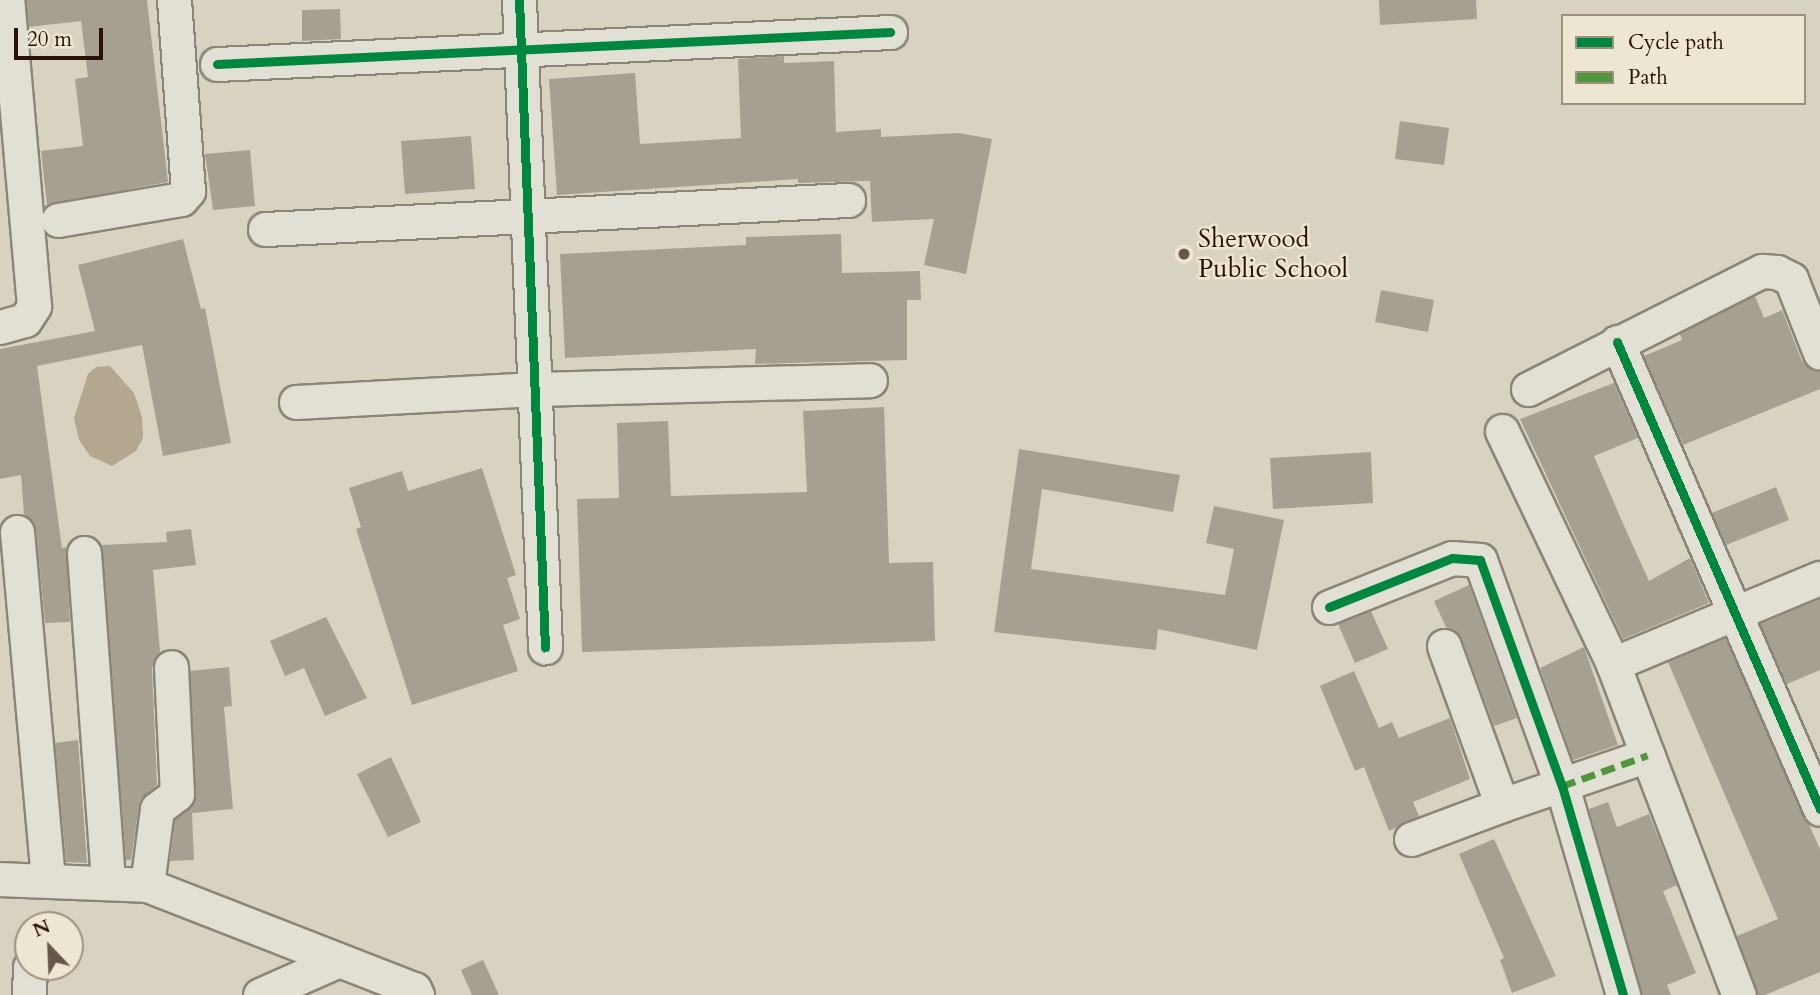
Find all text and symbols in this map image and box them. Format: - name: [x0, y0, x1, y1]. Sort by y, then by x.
- scale bar: [18, 14, 107, 58]
- legend: [1561, 14, 1806, 105]
- text: 20 m: [27, 25, 72, 54]
- text: Cycle path: [1628, 28, 1724, 57]
- text: Path: [1628, 63, 1668, 92]
- place label: Sherwood Public School: [1198, 223, 1348, 284]
- marker: Sherwood Public School: [1176, 246, 1192, 262]
- north arrow: [14, 911, 84, 981]
- text: N: [29, 913, 54, 944]

